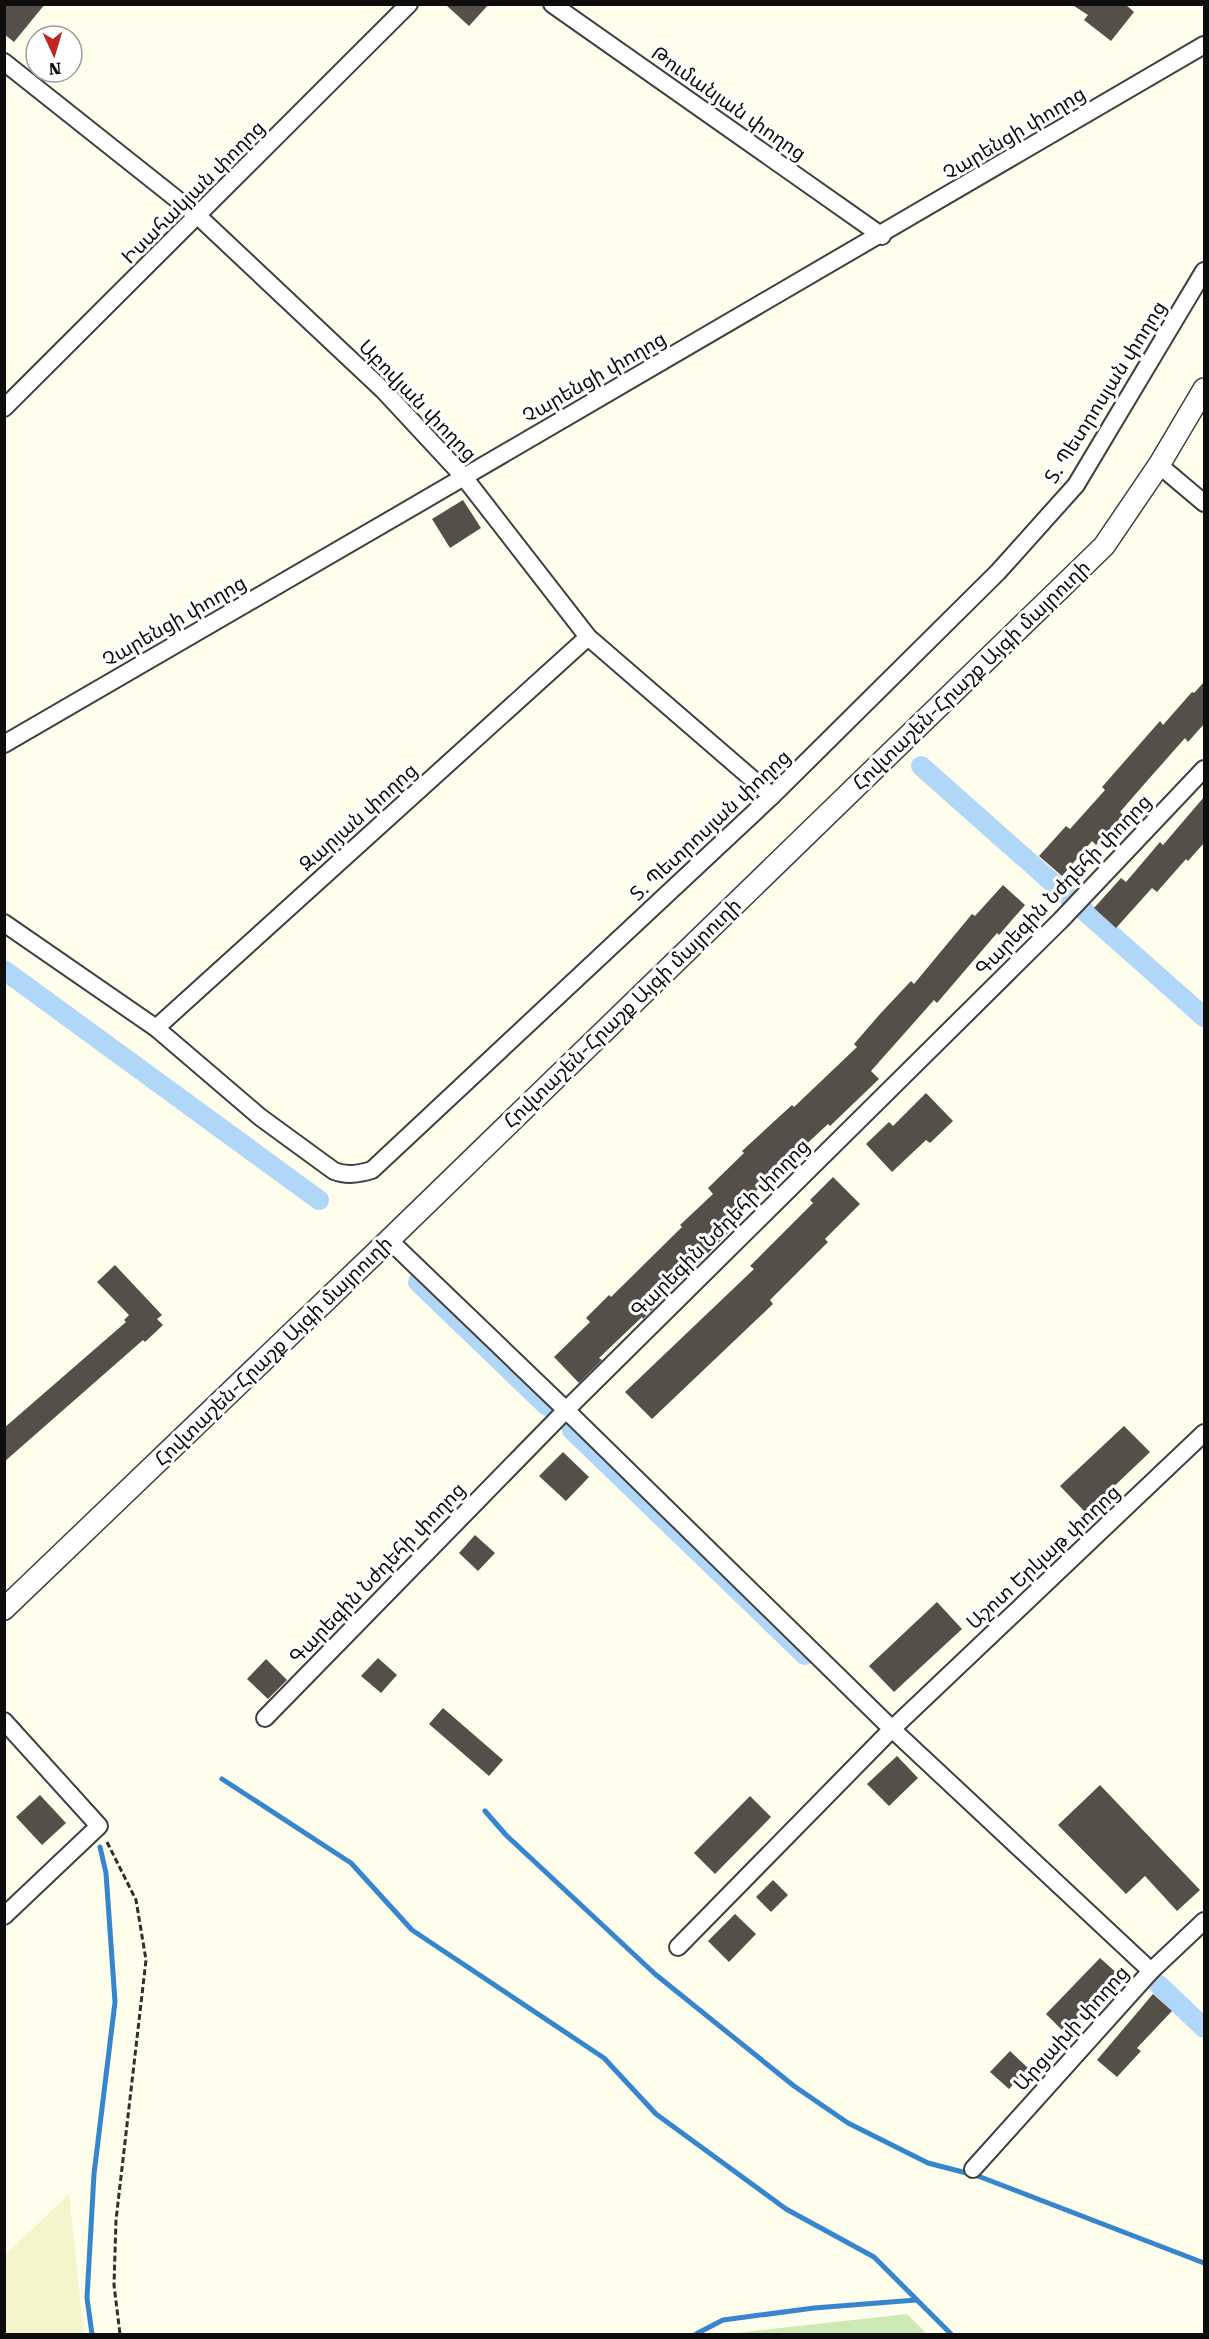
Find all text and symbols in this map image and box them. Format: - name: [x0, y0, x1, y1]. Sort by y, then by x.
- north arrow: [24, 24, 84, 84]
- street label: Թումանյան փողոց: [647, 41, 811, 165]
- text: N: [48, 59, 62, 78]
- street label: Չարենցի փողոց: [938, 81, 1090, 185]
- street label: Իսահակյան փողոց: [116, 115, 270, 269]
- street label: Տ. Պետրոսյան փողոց: [1039, 296, 1171, 488]
- street label: Չարենցի փողոց: [518, 326, 670, 428]
- street label: Աբովյան փողոց: [354, 334, 482, 466]
- street label: Հովտաշեն-Հրաշք Այգի մայրուղի: [847, 555, 1095, 795]
- street label: Չարենցի փողոց: [98, 570, 250, 672]
- street label: Տ. Պետրոսյան փողոց: [625, 744, 795, 906]
- street label: Զարյան փողոց: [294, 758, 422, 876]
- street label: Գարեգին Նժդեհի փողոց: [970, 789, 1156, 981]
- street label: Հովտաշեն-Հրաշք Այգի մայրուղի: [498, 893, 746, 1133]
- street label: Գարեգին Նժդեհի փողոց: [626, 1134, 814, 1322]
- street label: Հովտաշեն-Հրաշք Այգի մայրուղի: [149, 1231, 397, 1471]
- street label: Գարեգին Նժդեհի փողոց: [284, 1477, 470, 1669]
- street label: Աշոտ Երկաթ փողոց: [961, 1480, 1125, 1634]
- street label: Արցախի փողոց: [1008, 1960, 1134, 2096]

